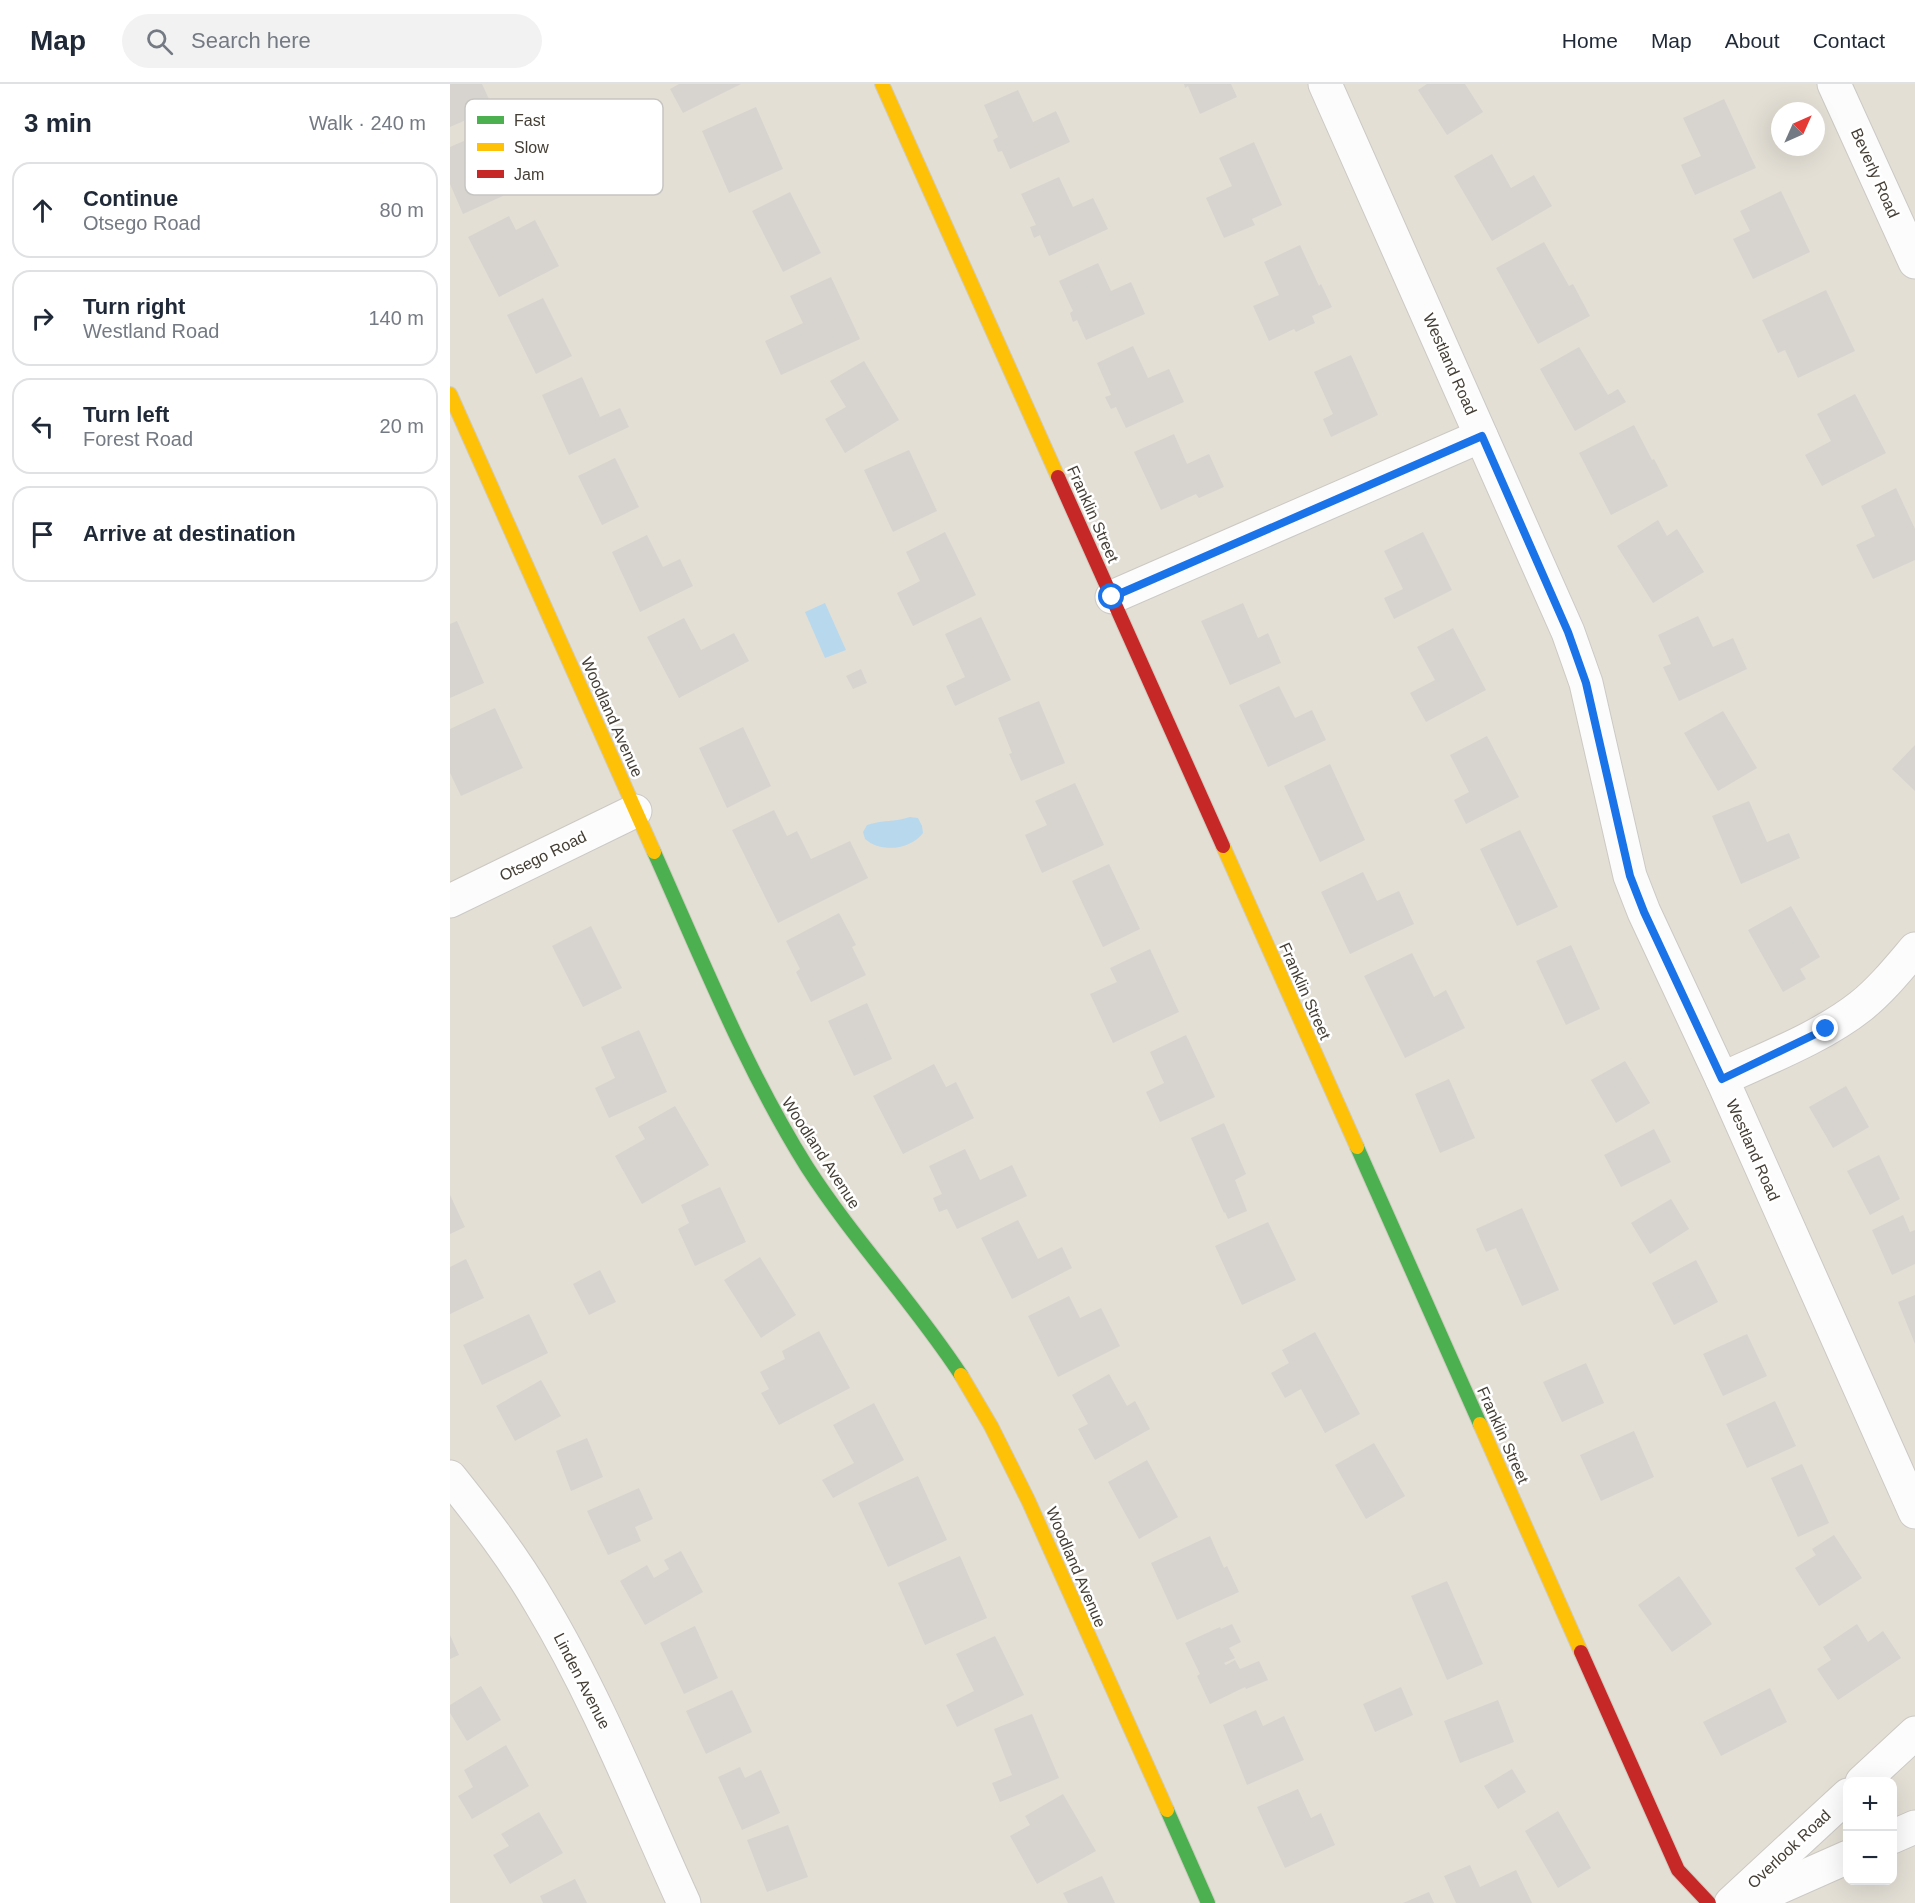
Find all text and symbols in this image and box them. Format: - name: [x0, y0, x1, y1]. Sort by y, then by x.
- search box: [122, 14, 542, 68]
- text: Map: [30, 25, 86, 56]
- icon: search: [143, 25, 176, 58]
- text: Search here: [191, 28, 311, 53]
- text: Home: [1562, 29, 1618, 52]
- text: Map: [1651, 29, 1692, 52]
- text: About: [1725, 29, 1780, 52]
- text: Contact: [1813, 29, 1885, 52]
- legend: [465, 99, 663, 195]
- north arrow: [1771, 102, 1825, 156]
- text: 3 min: [24, 108, 92, 138]
- text: Walk · 240 m: [309, 112, 426, 134]
- text: Fast: [514, 112, 546, 129]
- street label: Beverly Road: [1848, 126, 1902, 220]
- text: Slow: [514, 139, 549, 156]
- text: Jam: [514, 166, 544, 183]
- text: Continue: [83, 186, 178, 211]
- icon: ahead: [26, 194, 59, 227]
- text: 80 m: [380, 199, 424, 221]
- text: Otsego Road: [83, 212, 201, 234]
- text: Turn right: [83, 294, 185, 319]
- icon: right: [26, 302, 59, 335]
- text: 140 m: [368, 307, 424, 329]
- street label: Westland Road: [1420, 311, 1480, 417]
- text: Westland Road: [83, 320, 219, 342]
- text: Turn left: [83, 402, 169, 427]
- icon: left: [26, 410, 59, 443]
- text: 20 m: [380, 415, 424, 437]
- text: Forest Road: [83, 428, 193, 450]
- street label: Franklin Street: [1064, 463, 1122, 565]
- icon: arrive: [26, 518, 59, 551]
- text: Arrive at destination: [83, 521, 296, 546]
- route start: [1098, 583, 1124, 609]
- street label: Woodland Avenue: [578, 654, 646, 780]
- street label: Otsego Road: [497, 828, 589, 884]
- street label: Franklin Street: [1276, 940, 1334, 1042]
- route end: [1812, 1015, 1838, 1041]
- street label: Woodland Avenue: [779, 1094, 863, 1212]
- street label: Westland Road: [1723, 1097, 1783, 1203]
- street label: Franklin Street: [1474, 1384, 1532, 1486]
- street label: Woodland Avenue: [1043, 1504, 1109, 1630]
- street label: Linden Avenue: [550, 1630, 614, 1732]
- map controls: [1843, 1777, 1897, 1885]
- button: +: [1843, 1777, 1897, 1831]
- street label: Overlook Road: [1744, 1806, 1834, 1892]
- button: −: [1843, 1831, 1897, 1885]

